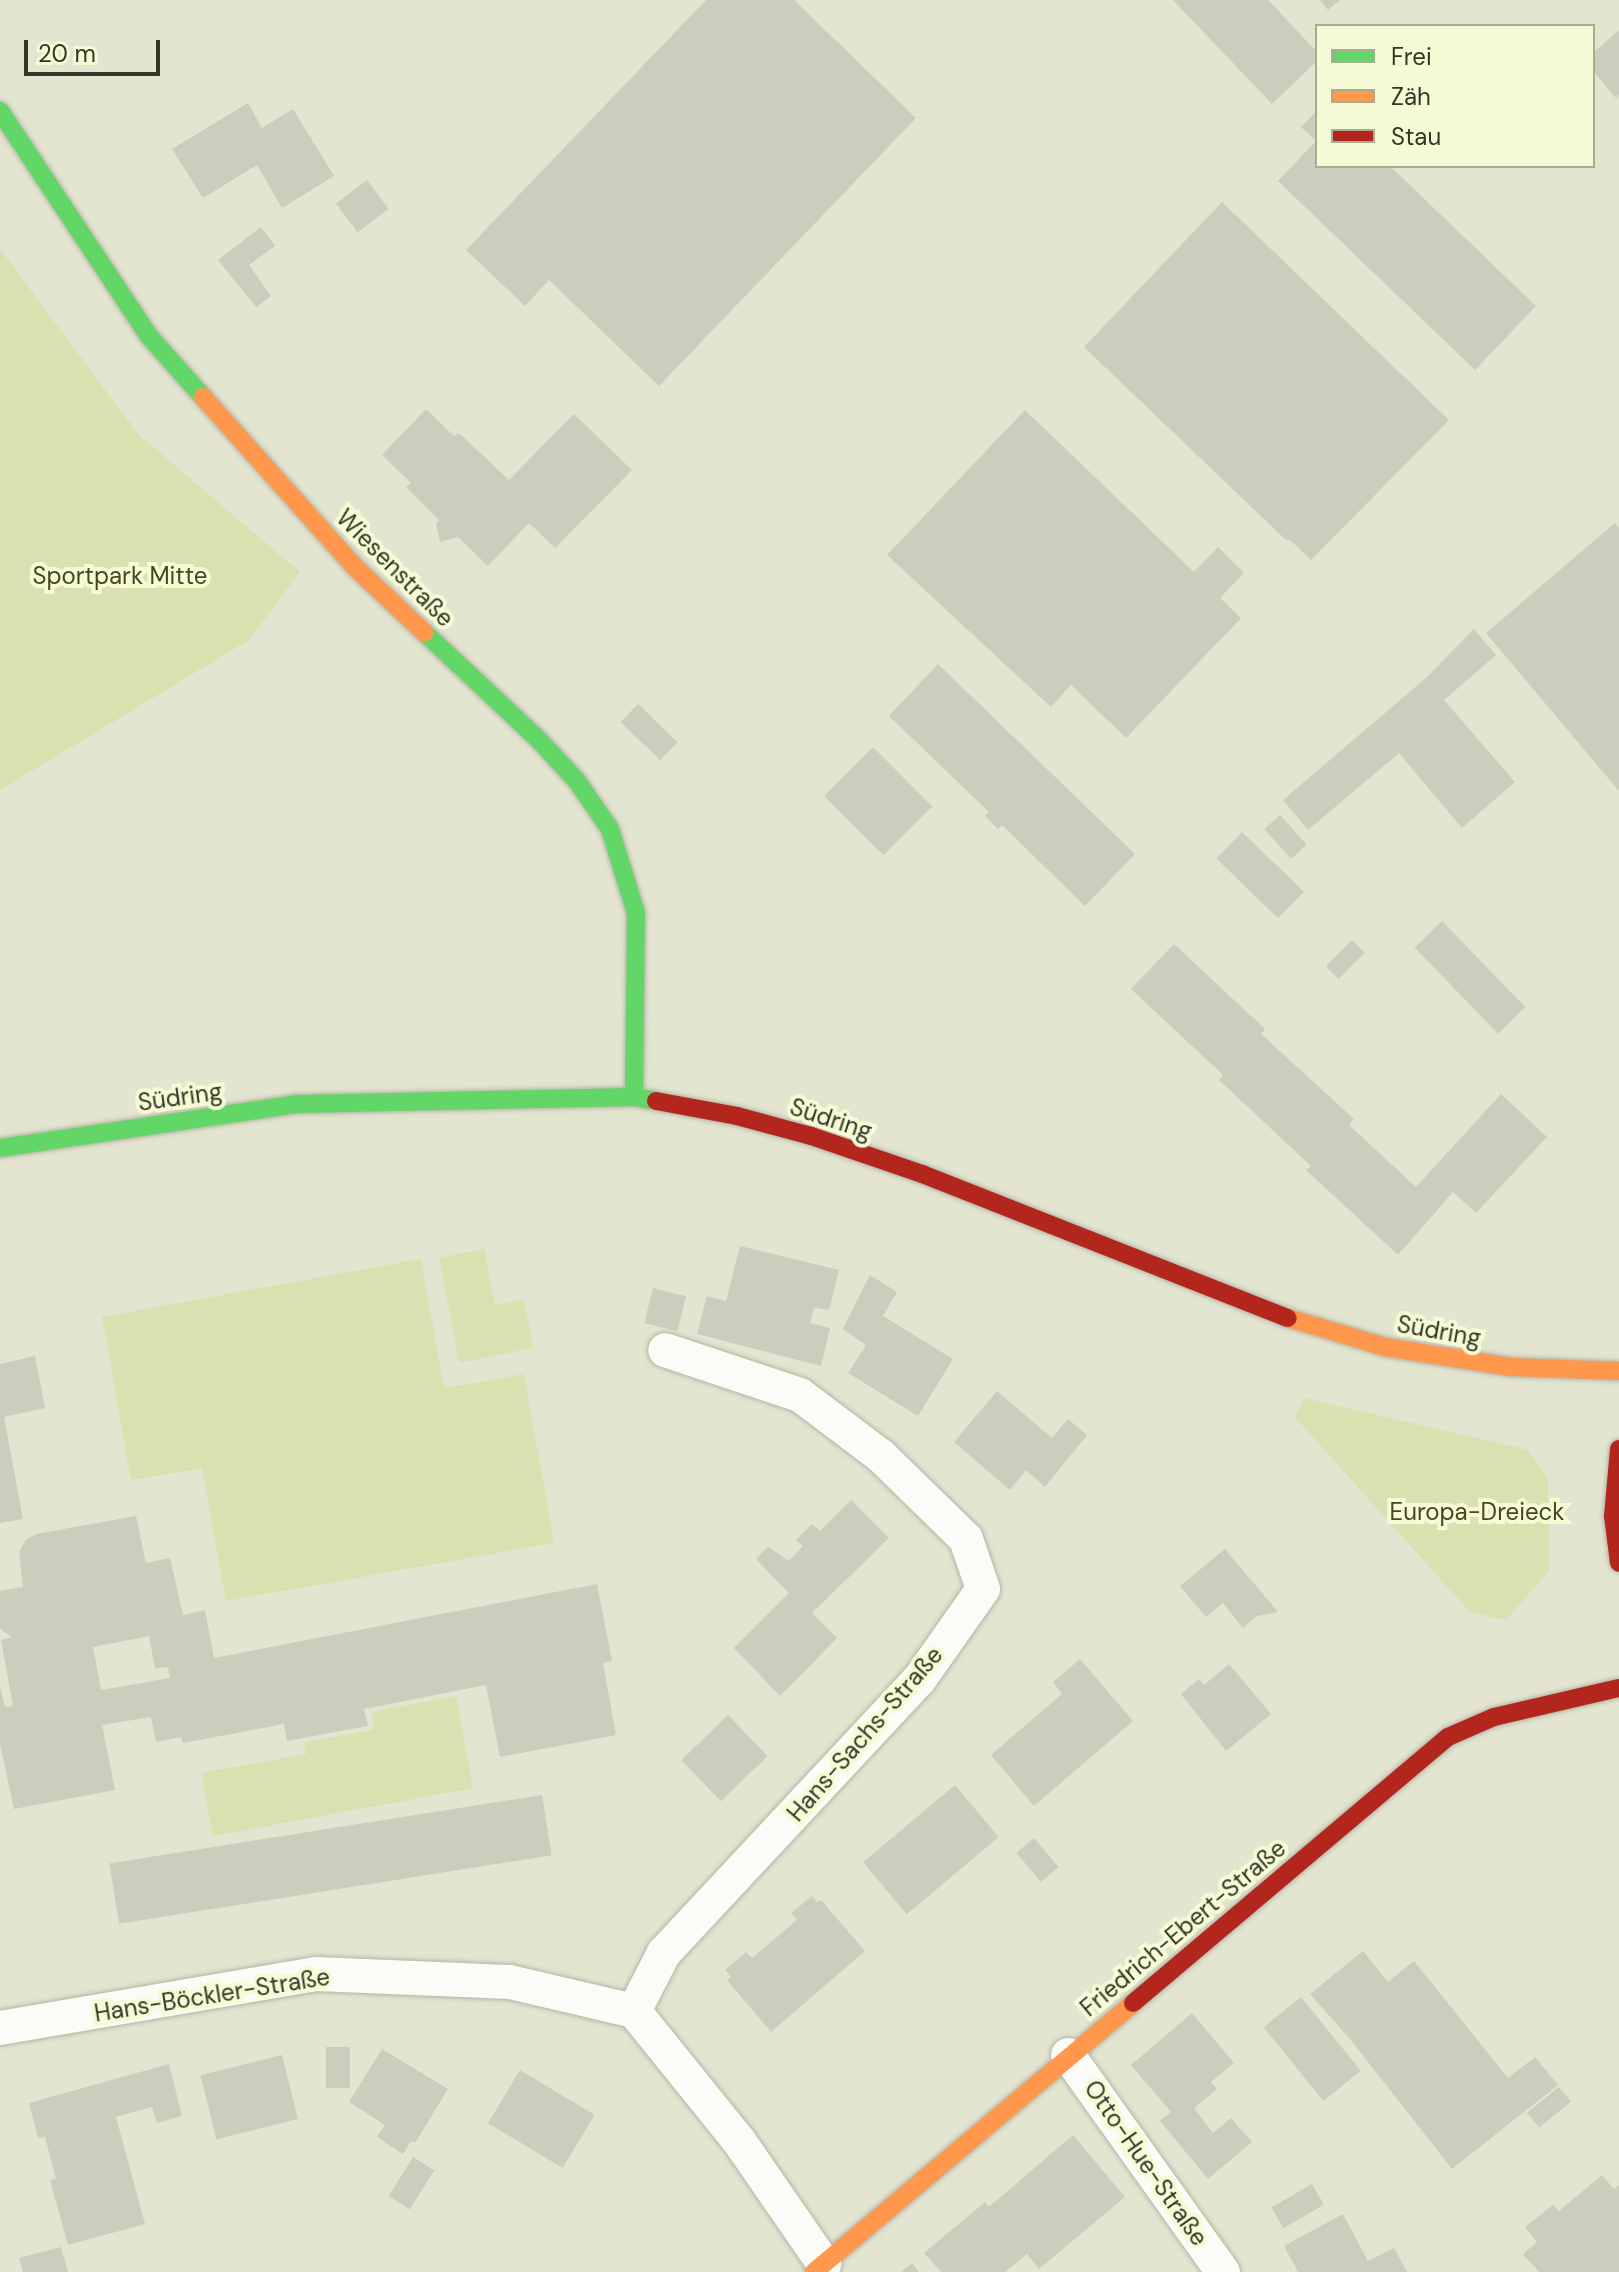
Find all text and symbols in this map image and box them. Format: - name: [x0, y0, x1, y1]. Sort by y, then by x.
- scale bar: [28, 24, 164, 74]
- legend: [1315, 24, 1595, 168]
- text: 20 m: [38, 38, 96, 69]
- text: Frei: [1391, 41, 1432, 72]
- text: Zäh: [1391, 81, 1431, 112]
- text: Stau: [1391, 121, 1441, 152]
- street label: Wiesenstraße: [330, 503, 460, 633]
- park label: Sportpark Mitte: [33, 562, 207, 590]
- street label: Südring: [136, 1077, 224, 1117]
- street label: Südring: [786, 1092, 876, 1146]
- street label: Südring: [1395, 1309, 1483, 1353]
- park label: Europa-Dreieck: [1390, 1498, 1564, 1526]
- street label: Hans-Sachs-Straße: [781, 1641, 949, 1827]
- street label: Friedrich-Ebert-Straße: [1074, 1834, 1292, 2022]
- street label: Hans-Böckler-Straße: [92, 1962, 332, 2028]
- street label: Otto-Hue-Straße: [1078, 2075, 1214, 2251]

